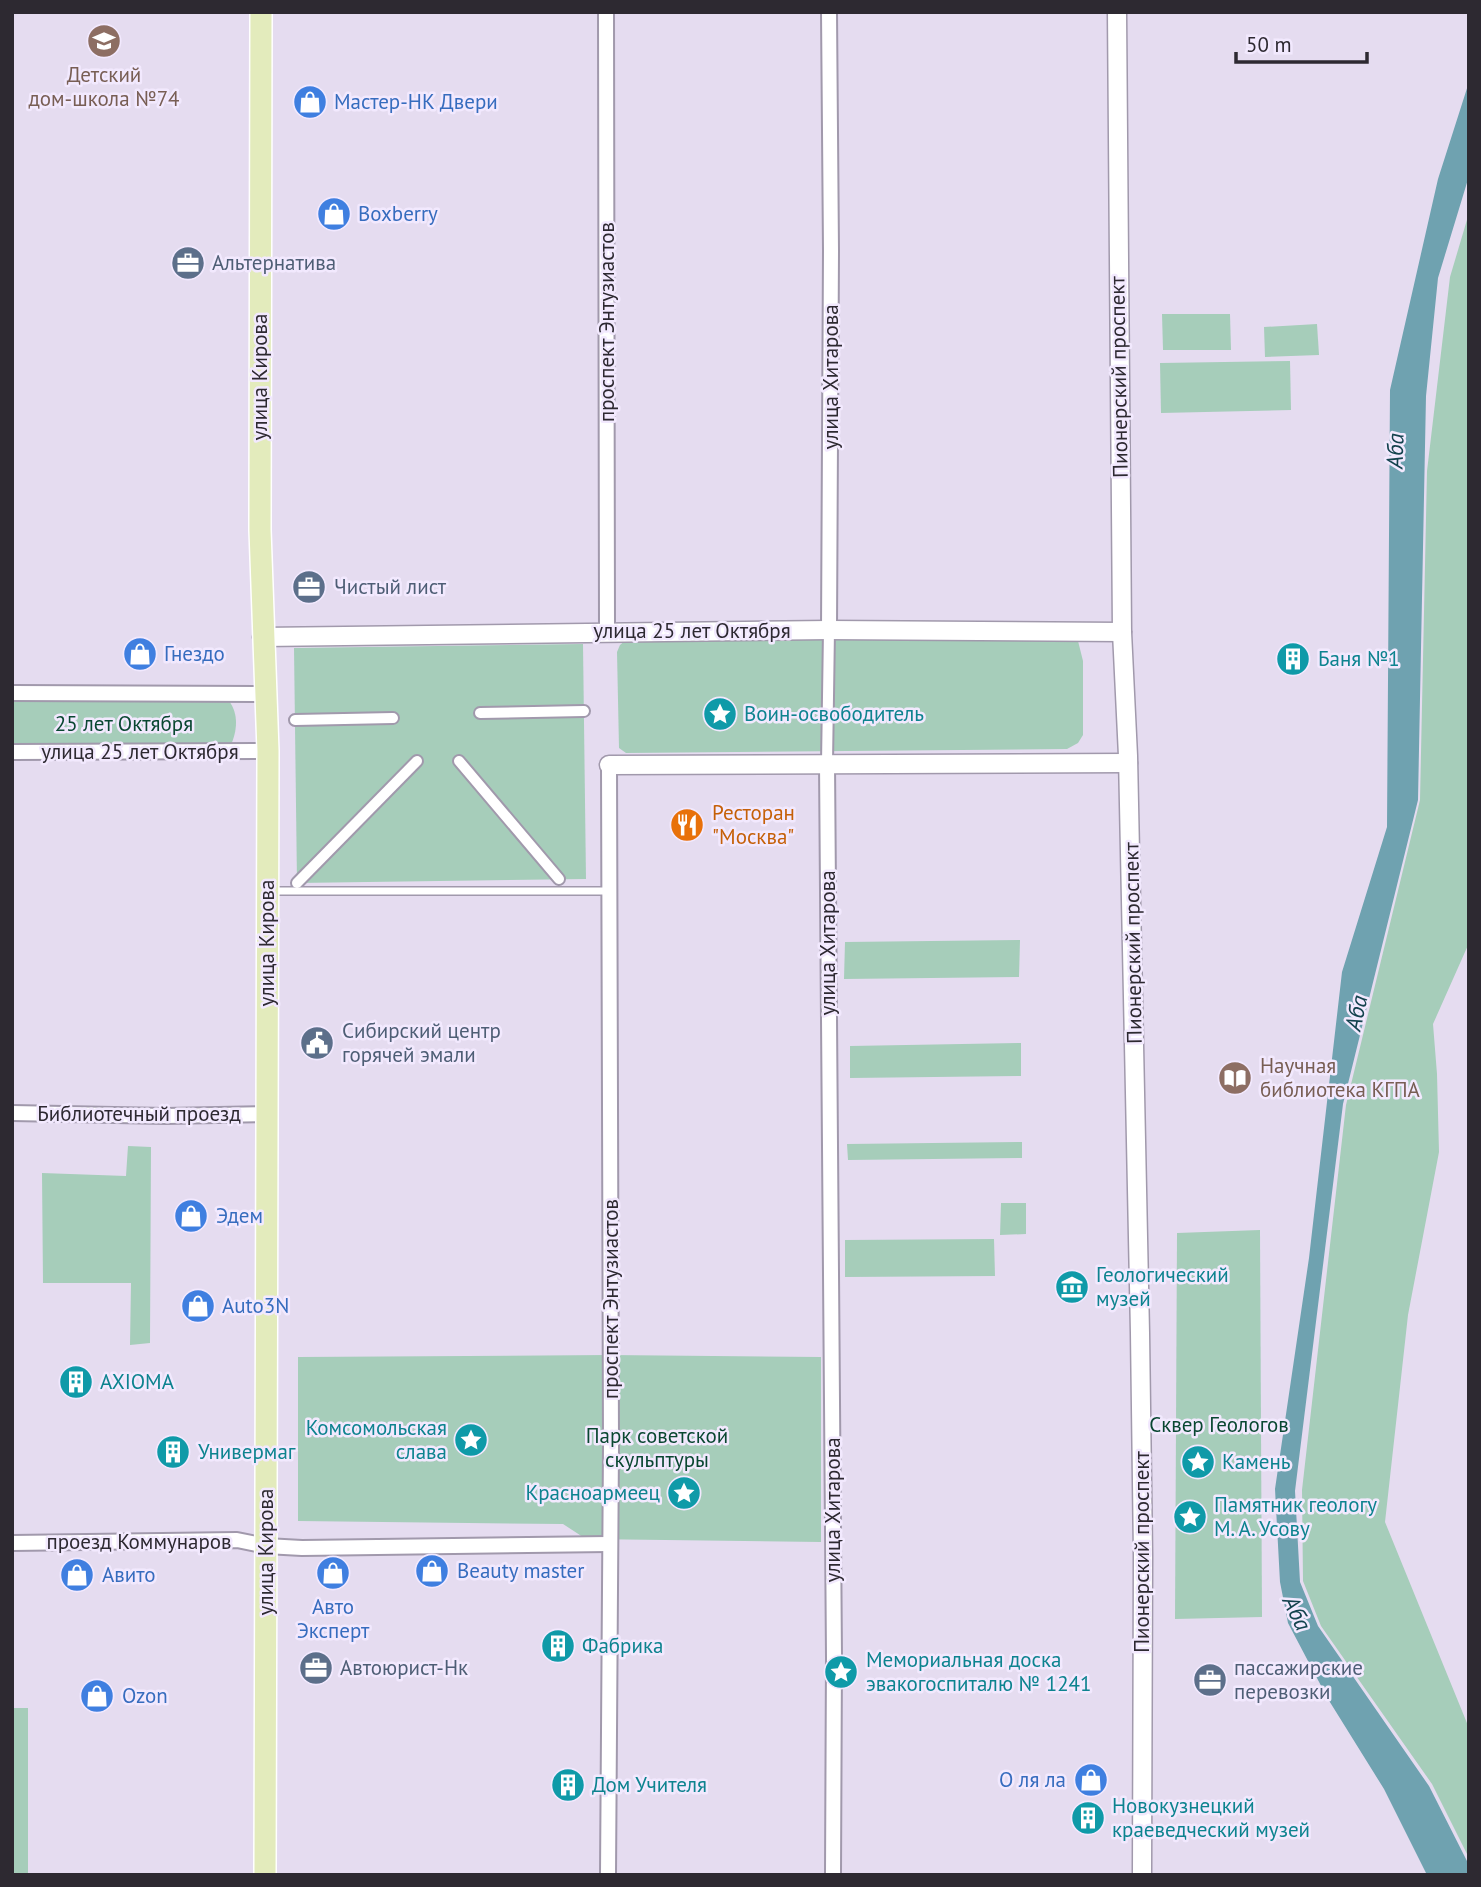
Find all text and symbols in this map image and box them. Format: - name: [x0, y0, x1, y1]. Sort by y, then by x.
- scale bar: [1236, 21, 1367, 65]
- school or university icon: Детский дом-школа №74: [85, 22, 123, 60]
- text: 50 m: [1246, 31, 1292, 58]
- place label: Детский дом-школа №74: [28, 61, 180, 112]
- shop icon: Мастер-НК Двери: [291, 83, 329, 121]
- place label: Мастер-НК Двери: [334, 88, 498, 115]
- shop icon: Boxberry: [315, 195, 353, 233]
- place label: Boxberry: [358, 200, 438, 227]
- street label: проспект Энтузиастов: [593, 222, 620, 422]
- office icon: Альтернатива: [169, 244, 207, 282]
- place label: Альтернатива: [212, 249, 336, 276]
- street label: Пионерский проспект: [1103, 275, 1134, 478]
- street label: улица Хитарова: [817, 304, 844, 450]
- street label: улица Кирова: [246, 314, 273, 440]
- water label: Аба: [1379, 433, 1410, 470]
- office icon: Чистый лист: [290, 568, 328, 606]
- place label: Чистый лист: [334, 573, 447, 600]
- street label: улица 25 лет Октября: [593, 617, 791, 644]
- shop icon: Гнездо: [121, 635, 159, 673]
- place label: Гнездо: [164, 640, 225, 667]
- building icon: Баня №1: [1274, 640, 1312, 678]
- place label: Баня №1: [1318, 645, 1400, 672]
- place icon: Воин-освободитель: [701, 695, 739, 733]
- place label: Воин-освободитель: [744, 700, 924, 727]
- park label: 25 лет Октября: [55, 710, 193, 737]
- street label: улица 25 лет Октября: [41, 738, 239, 765]
- place label: Ресторан "Москва": [712, 799, 795, 850]
- restaurant icon: Ресторан "Москва": [668, 806, 706, 844]
- street label: Пионерский проспект: [1117, 841, 1148, 1044]
- street label: улица Хитарова: [814, 870, 841, 1016]
- street label: улица Кирова: [253, 880, 280, 1006]
- water label: Аба: [1337, 993, 1373, 1034]
- place label: Сибирский центр горячей эмали: [342, 1017, 501, 1068]
- public building icon: Сибирский центр горячей эмали: [298, 1024, 336, 1062]
- place label: Научная библиотека КГПА: [1260, 1052, 1420, 1103]
- library icon: Научная библиотека КГПА: [1216, 1059, 1254, 1097]
- street label: Библиотечный проезд: [37, 1100, 241, 1127]
- shop icon: Эдем: [172, 1197, 210, 1235]
- street label: проспект Энтузиастов: [597, 1199, 624, 1399]
- place label: Эдем: [216, 1202, 263, 1229]
- place label: Геологический музей: [1096, 1261, 1229, 1312]
- museum icon: Геологический музей: [1053, 1268, 1091, 1306]
- shop icon: Auto3N: [179, 1287, 217, 1325]
- place label: Auto3N: [222, 1292, 289, 1319]
- building icon: AXIOMA: [57, 1363, 95, 1401]
- place label: AXIOMA: [100, 1368, 175, 1395]
- park label: Сквер Геологов: [1149, 1411, 1289, 1438]
- place label: Комсомольская слава: [306, 1414, 447, 1465]
- place icon: Комсомольская слава: [452, 1421, 490, 1459]
- park label: Парк советской скульптуры: [586, 1422, 728, 1473]
- building icon: Универмаг: [154, 1433, 192, 1471]
- street label: улица Хитарова: [819, 1437, 846, 1583]
- place label: Универмаг: [198, 1438, 296, 1465]
- place icon: Камень: [1179, 1443, 1217, 1481]
- place label: Камень: [1222, 1448, 1291, 1475]
- street label: Пионерский проспект: [1128, 1451, 1155, 1653]
- place icon: Красноармеец: [665, 1474, 703, 1512]
- place label: Красноармеец: [525, 1479, 660, 1506]
- street label: улица Кирова: [252, 1489, 279, 1615]
- place label: Памятник геологу М. А. Усову: [1214, 1491, 1377, 1542]
- place icon: Памятник геологу М. А. Усову: [1171, 1498, 1209, 1536]
- street label: проезд Коммунаров: [46, 1528, 232, 1555]
- shop icon: Beauty master: [413, 1552, 451, 1590]
- shop icon: Авто Эксперт: [314, 1554, 352, 1592]
- shop icon: Авито: [58, 1556, 96, 1594]
- place label: Beauty master: [457, 1557, 584, 1584]
- place label: Авито: [102, 1561, 156, 1588]
- water label: Аба: [1276, 1590, 1318, 1635]
- place label: Авто Эксперт: [297, 1593, 370, 1644]
- building icon: Фабрика: [539, 1627, 577, 1665]
- place label: Фабрика: [582, 1632, 663, 1659]
- place label: Мемориальная доска эвакогоспиталю № 1241: [866, 1646, 1091, 1697]
- office icon: Автоюрист-Нк: [297, 1649, 335, 1687]
- place icon: Мемориальная доска эвакогоспиталю № 1241: [822, 1653, 860, 1691]
- place label: Автоюрист-Нк: [340, 1654, 468, 1681]
- place label: пассажирские перевозки: [1234, 1654, 1363, 1705]
- office icon: пассажирские перевозки: [1191, 1661, 1229, 1699]
- shop icon: Ozon: [78, 1677, 116, 1715]
- place label: Ozon: [122, 1682, 168, 1709]
- shop icon: О ля ла: [1072, 1761, 1110, 1799]
- building icon: Дом Учителя: [549, 1766, 587, 1804]
- place label: О ля ла: [999, 1766, 1066, 1793]
- place label: Дом Учителя: [592, 1771, 707, 1798]
- place label: Новокузнецкий краеведческий музей: [1112, 1792, 1310, 1843]
- building icon: Новокузнецкий краеведческий музей: [1069, 1799, 1107, 1837]

